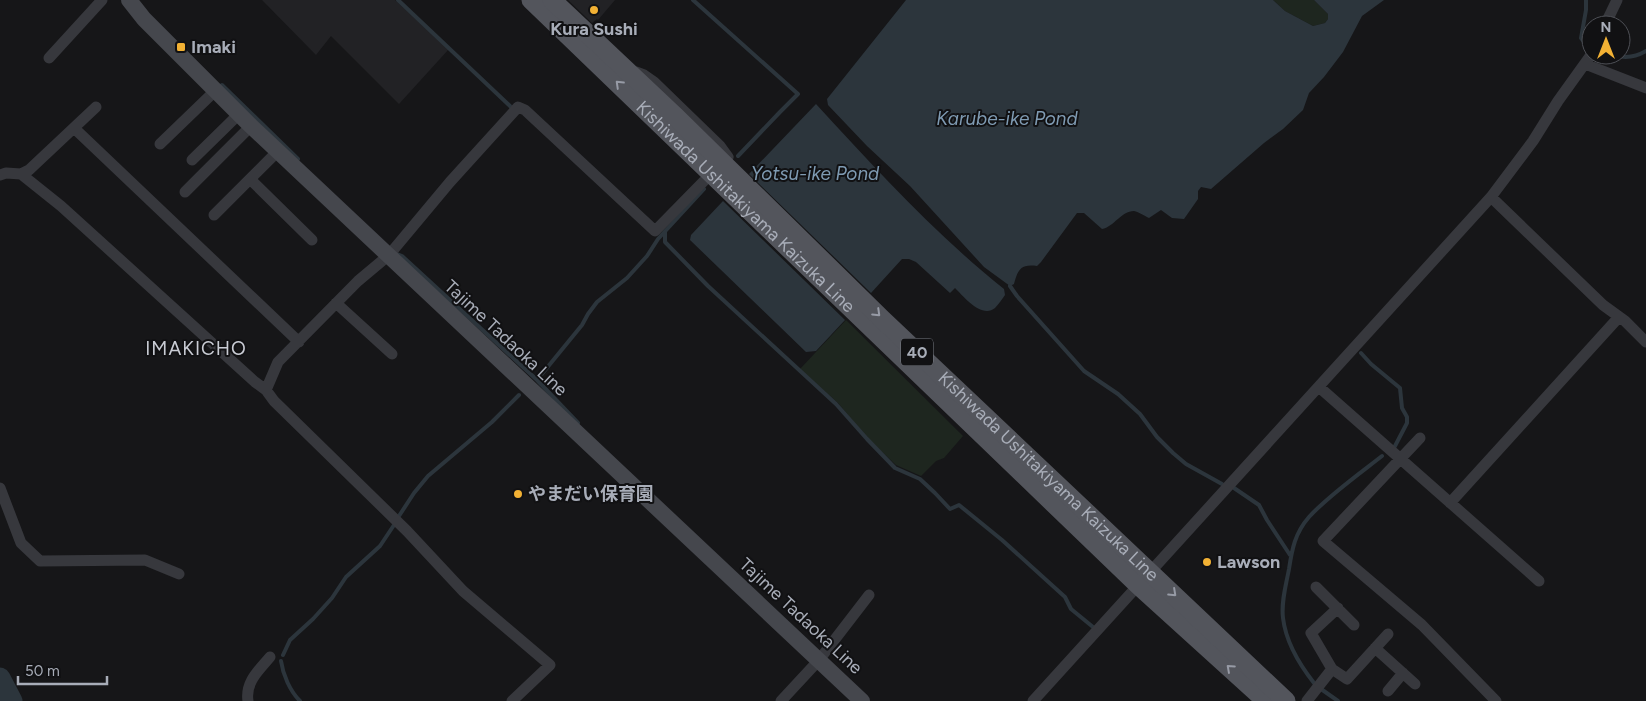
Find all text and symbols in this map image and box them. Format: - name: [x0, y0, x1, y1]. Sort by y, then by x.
- marker: Kura Sushi: [588, 4, 600, 16]
- north arrow: [1581, 15, 1631, 65]
- place label: Kura Sushi: [550, 18, 638, 40]
- text: N: [1601, 19, 1611, 36]
- place label: Imaki: [191, 36, 236, 58]
- marker: Imaki: [175, 41, 187, 53]
- one-way arrow: [616, 81, 625, 90]
- street label: Kishiwada Ushitakiyama Kaizuka Line: [632, 96, 860, 317]
- water label: Karube-ike Pond: [936, 107, 1078, 130]
- water label: Yotsu-ike Pond: [751, 162, 880, 185]
- street label: Tajime Tadaoka Line: [440, 275, 572, 401]
- one-way arrow: [871, 307, 880, 316]
- district label: IMAKICHO: [145, 337, 247, 360]
- road number: 40: [901, 338, 933, 366]
- street label: Kishiwada Ushitakiyama Kaizuka Line: [933, 367, 1163, 586]
- place label: やまだい保育園: [528, 483, 654, 505]
- marker: やまだい保育園: [512, 488, 524, 500]
- place label: Lawson: [1217, 551, 1280, 573]
- street label: Tajime Tadaoka Line: [735, 553, 867, 679]
- marker: Lawson: [1201, 556, 1213, 568]
- one-way arrow: [1167, 587, 1176, 596]
- scale bar: [18, 654, 106, 686]
- text: 50 m: [25, 662, 60, 680]
- one-way arrow: [1226, 665, 1235, 674]

